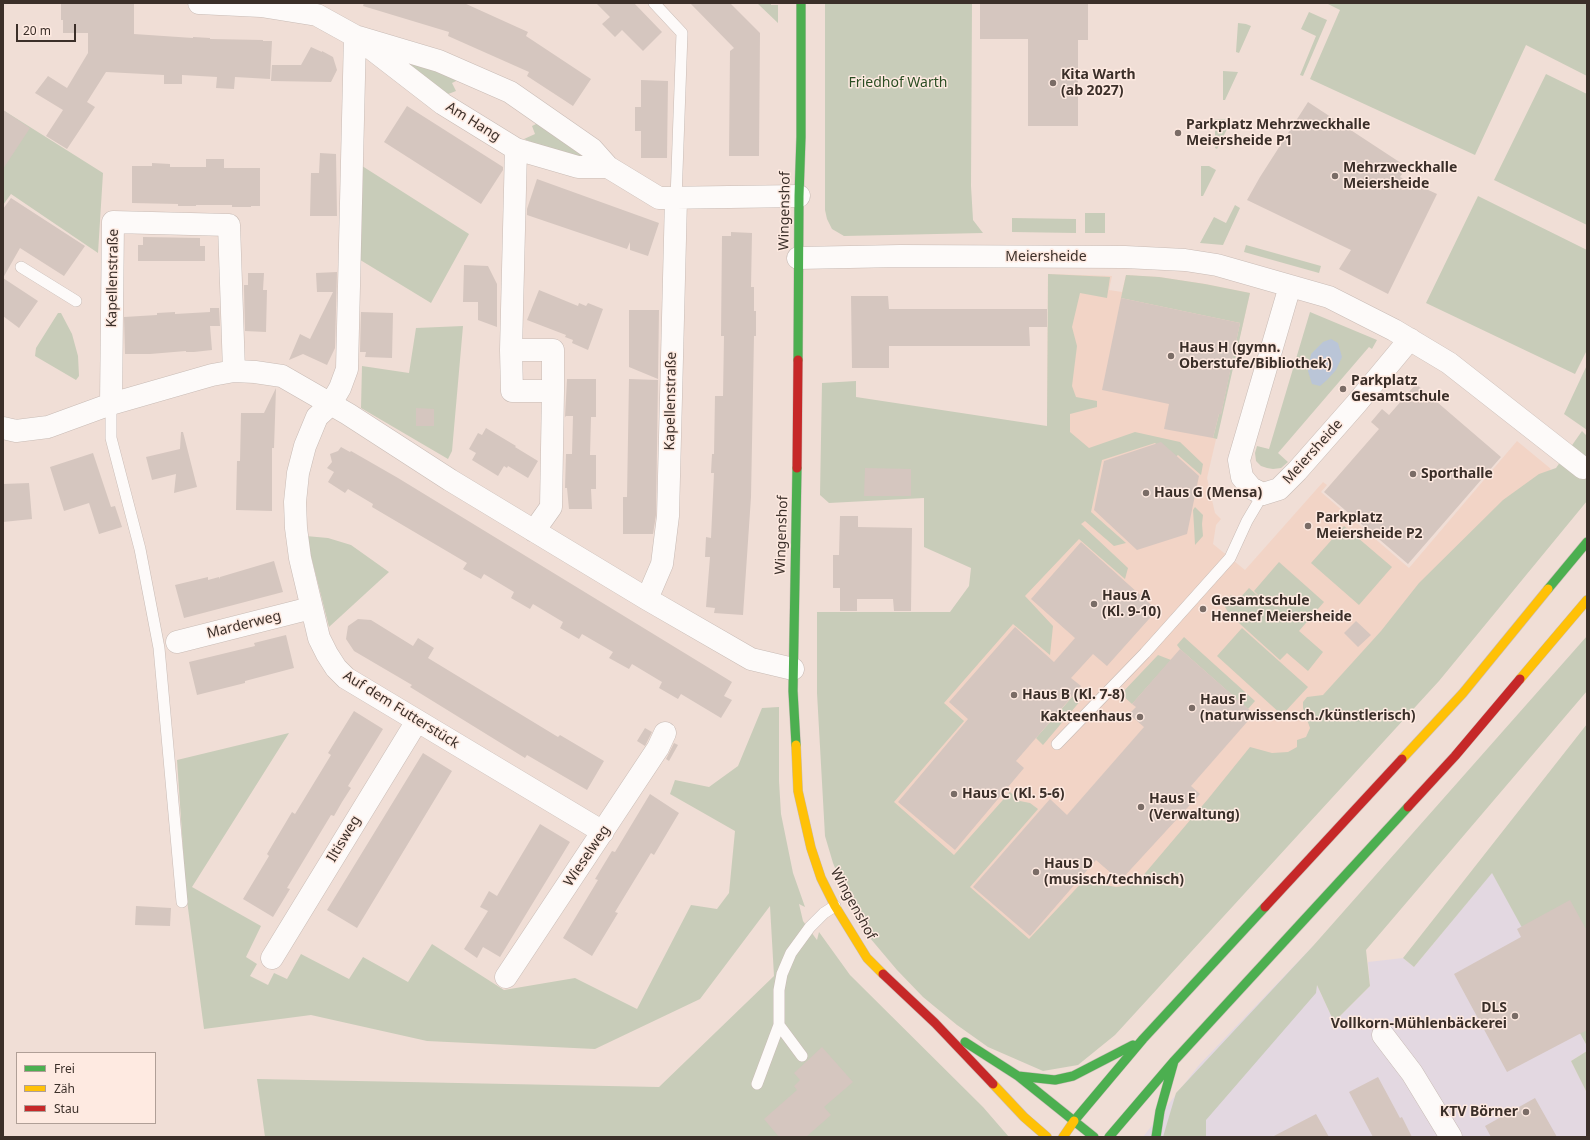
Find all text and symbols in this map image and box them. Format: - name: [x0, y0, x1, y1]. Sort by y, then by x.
- scale bar: [18, 16, 78, 42]
- text: 20 m: [23, 22, 51, 39]
- place label: Kita Warth (ab 2027): [1061, 67, 1136, 100]
- park label: Friedhof Warth: [849, 75, 947, 91]
- marker: Kita Warth (ab 2027): [1048, 78, 1058, 88]
- street label: Am Hang: [443, 99, 503, 145]
- place label: Parkplatz Mehrzweckhalle Meiersheide P1: [1186, 117, 1370, 150]
- marker: Parkplatz Mehrzweckhalle Meiersheide P1: [1173, 128, 1183, 138]
- place label: Mehrzweckhalle Meiersheide: [1343, 160, 1457, 192]
- street label: Wingenshof: [776, 171, 794, 251]
- marker: Mehrzweckhalle Meiersheide: [1330, 171, 1340, 181]
- street label: Kapellenstraße: [104, 229, 122, 327]
- street label: Meiersheide: [1005, 249, 1087, 265]
- place label: Haus H (gymn. Oberstufe/Bibliothek): [1179, 340, 1332, 372]
- marker: Haus H (gymn. Oberstufe/Bibliothek): [1166, 351, 1176, 361]
- street label: Kapellenstraße: [662, 352, 680, 450]
- place label: Parkplatz Gesamtschule: [1351, 373, 1450, 406]
- marker: Parkplatz Gesamtschule: [1338, 384, 1348, 394]
- street label: Meiersheide: [1280, 416, 1346, 488]
- place label: Sporthalle: [1421, 466, 1493, 482]
- marker: Sporthalle: [1408, 469, 1418, 479]
- place label: Haus G (Mensa): [1154, 485, 1262, 501]
- marker: Haus G (Mensa): [1141, 488, 1151, 498]
- street label: Wingenshof: [772, 495, 792, 575]
- place label: Parkplatz Meiersheide P2: [1316, 510, 1423, 542]
- marker: Parkplatz Meiersheide P2: [1303, 521, 1313, 531]
- place label: Haus A (Kl. 9-10): [1102, 588, 1161, 620]
- place label: Gesamtschule Hennef Meiersheide: [1211, 593, 1352, 626]
- marker: Haus A (Kl. 9-10): [1089, 599, 1099, 609]
- marker: Gesamtschule Hennef Meiersheide: [1198, 604, 1208, 614]
- street label: Marderweg: [205, 608, 283, 642]
- street label: Auf dem Futterstück: [340, 667, 462, 753]
- place label: Haus B (Kl. 7-8): [1022, 687, 1125, 703]
- marker: Haus B (Kl. 7-8): [1009, 690, 1019, 700]
- place label: Haus F (naturwissensch./künstlerisch): [1200, 692, 1416, 724]
- marker: Haus F (naturwissensch./künstlerisch): [1187, 703, 1197, 713]
- place label: Kakteenhaus: [1040, 709, 1132, 725]
- marker: Kakteenhaus: [1135, 712, 1145, 722]
- place label: Haus C (Kl. 5-6): [962, 786, 1065, 802]
- marker: Haus C (Kl. 5-6): [949, 789, 959, 799]
- place label: Haus E (Verwaltung): [1149, 791, 1240, 824]
- marker: Haus E (Verwaltung): [1136, 802, 1146, 812]
- street label: Iltisweg: [324, 813, 364, 865]
- street label: Wieselweg: [560, 822, 614, 890]
- place label: Haus D (musisch/technisch): [1044, 856, 1184, 888]
- street label: Wingenshof: [826, 865, 880, 943]
- marker: Haus D (musisch/technisch): [1031, 867, 1041, 877]
- place label: DLS Vollkorn-Mühlenbäckerei: [1331, 1000, 1507, 1032]
- marker: DLS Vollkorn-Mühlenbäckerei: [1510, 1011, 1520, 1021]
- legend: [16, 1052, 156, 1124]
- text: Frei: [54, 1060, 75, 1077]
- text: Zäh: [54, 1080, 75, 1097]
- text: Stau: [54, 1100, 79, 1117]
- place label: KTV Börner: [1440, 1104, 1518, 1120]
- marker: KTV Börner: [1521, 1107, 1531, 1117]

